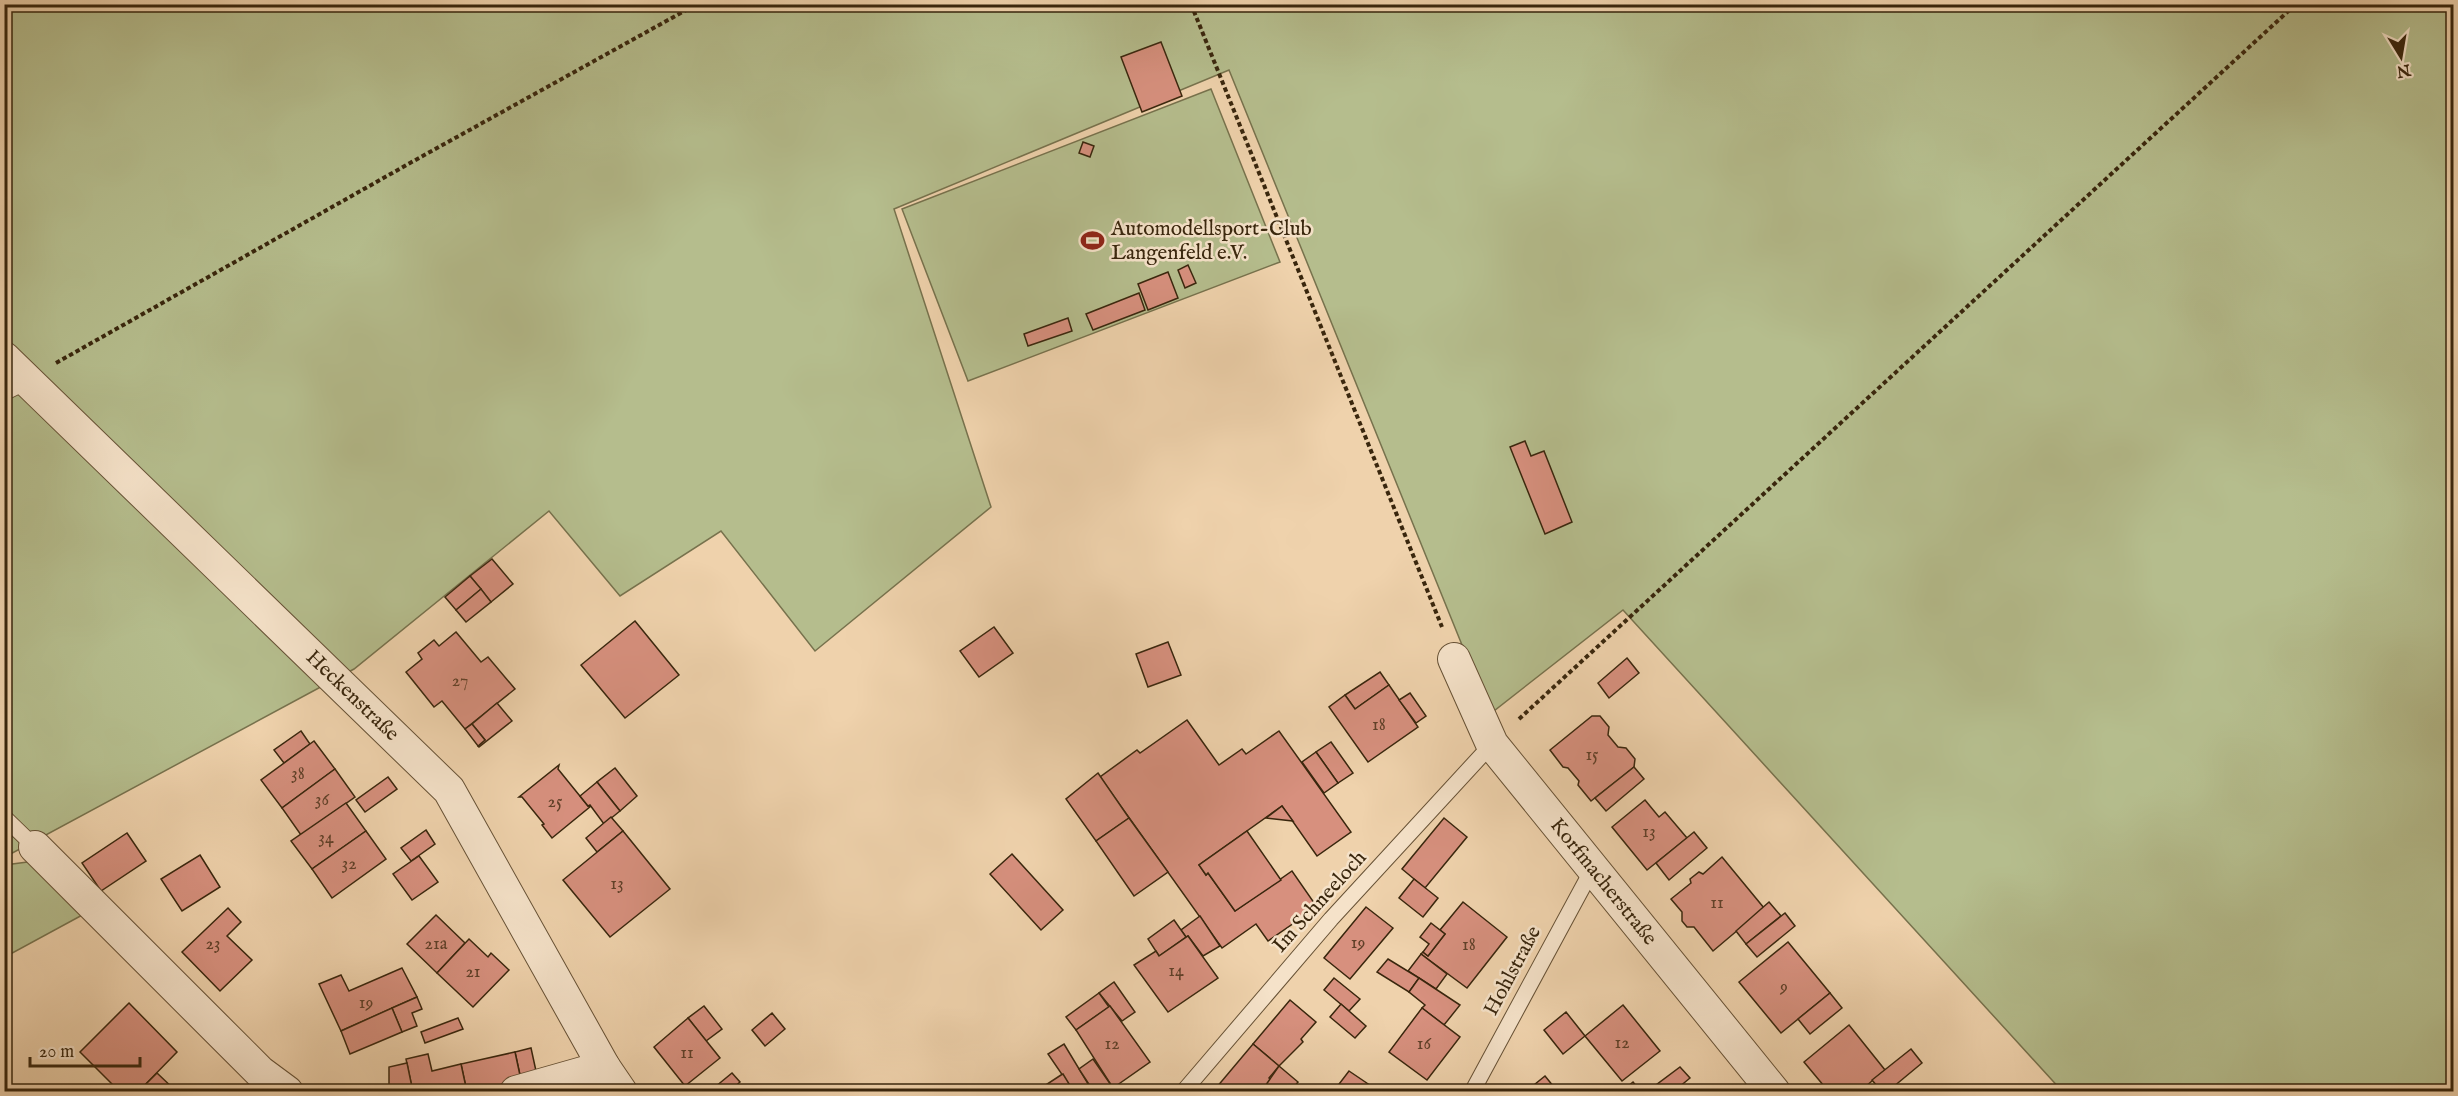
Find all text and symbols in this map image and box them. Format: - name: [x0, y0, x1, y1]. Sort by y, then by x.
- north arrow: [2371, 27, 2431, 87]
- text: N: [2395, 58, 2413, 81]
- place label: Automodellsport-Club Langenfeld e.V.: [1110, 216, 1312, 267]
- sports icon: Automodellsport-Club Langenfeld e.V.: [1080, 228, 1106, 254]
- street label: Heckenstraße: [299, 645, 405, 748]
- house number: 27: [452, 670, 468, 693]
- house number: 18: [1372, 714, 1386, 737]
- house number: 15: [1585, 744, 1599, 767]
- house number: 38: [291, 763, 305, 786]
- house number: 36: [315, 789, 330, 812]
- house number: 25: [548, 791, 563, 814]
- street label: Korfmacherstraße: [1543, 813, 1663, 952]
- house number: 13: [1642, 821, 1656, 844]
- house number: 34: [318, 827, 334, 850]
- street label: Im Schneeloch: [1267, 845, 1373, 959]
- house number: 32: [341, 853, 357, 876]
- house number: 13: [610, 873, 624, 896]
- house number: 11: [1710, 892, 1724, 915]
- street label: Hohlstraße: [1478, 921, 1548, 1020]
- house number: 19: [1351, 932, 1365, 955]
- house number: 23: [205, 933, 221, 956]
- house number: 21a: [425, 933, 448, 956]
- house number: 18: [1462, 934, 1476, 957]
- house number: 14: [1168, 960, 1184, 983]
- house number: 21: [465, 961, 481, 984]
- house number: 9: [1779, 976, 1788, 999]
- house number: 19: [359, 992, 373, 1015]
- scale bar: [30, 1030, 140, 1068]
- house number: 12: [1614, 1032, 1630, 1055]
- house number: 12: [1104, 1033, 1120, 1056]
- house number: 16: [1417, 1033, 1432, 1056]
- text: 20 m: [39, 1041, 74, 1064]
- house number: 11: [680, 1042, 694, 1065]

